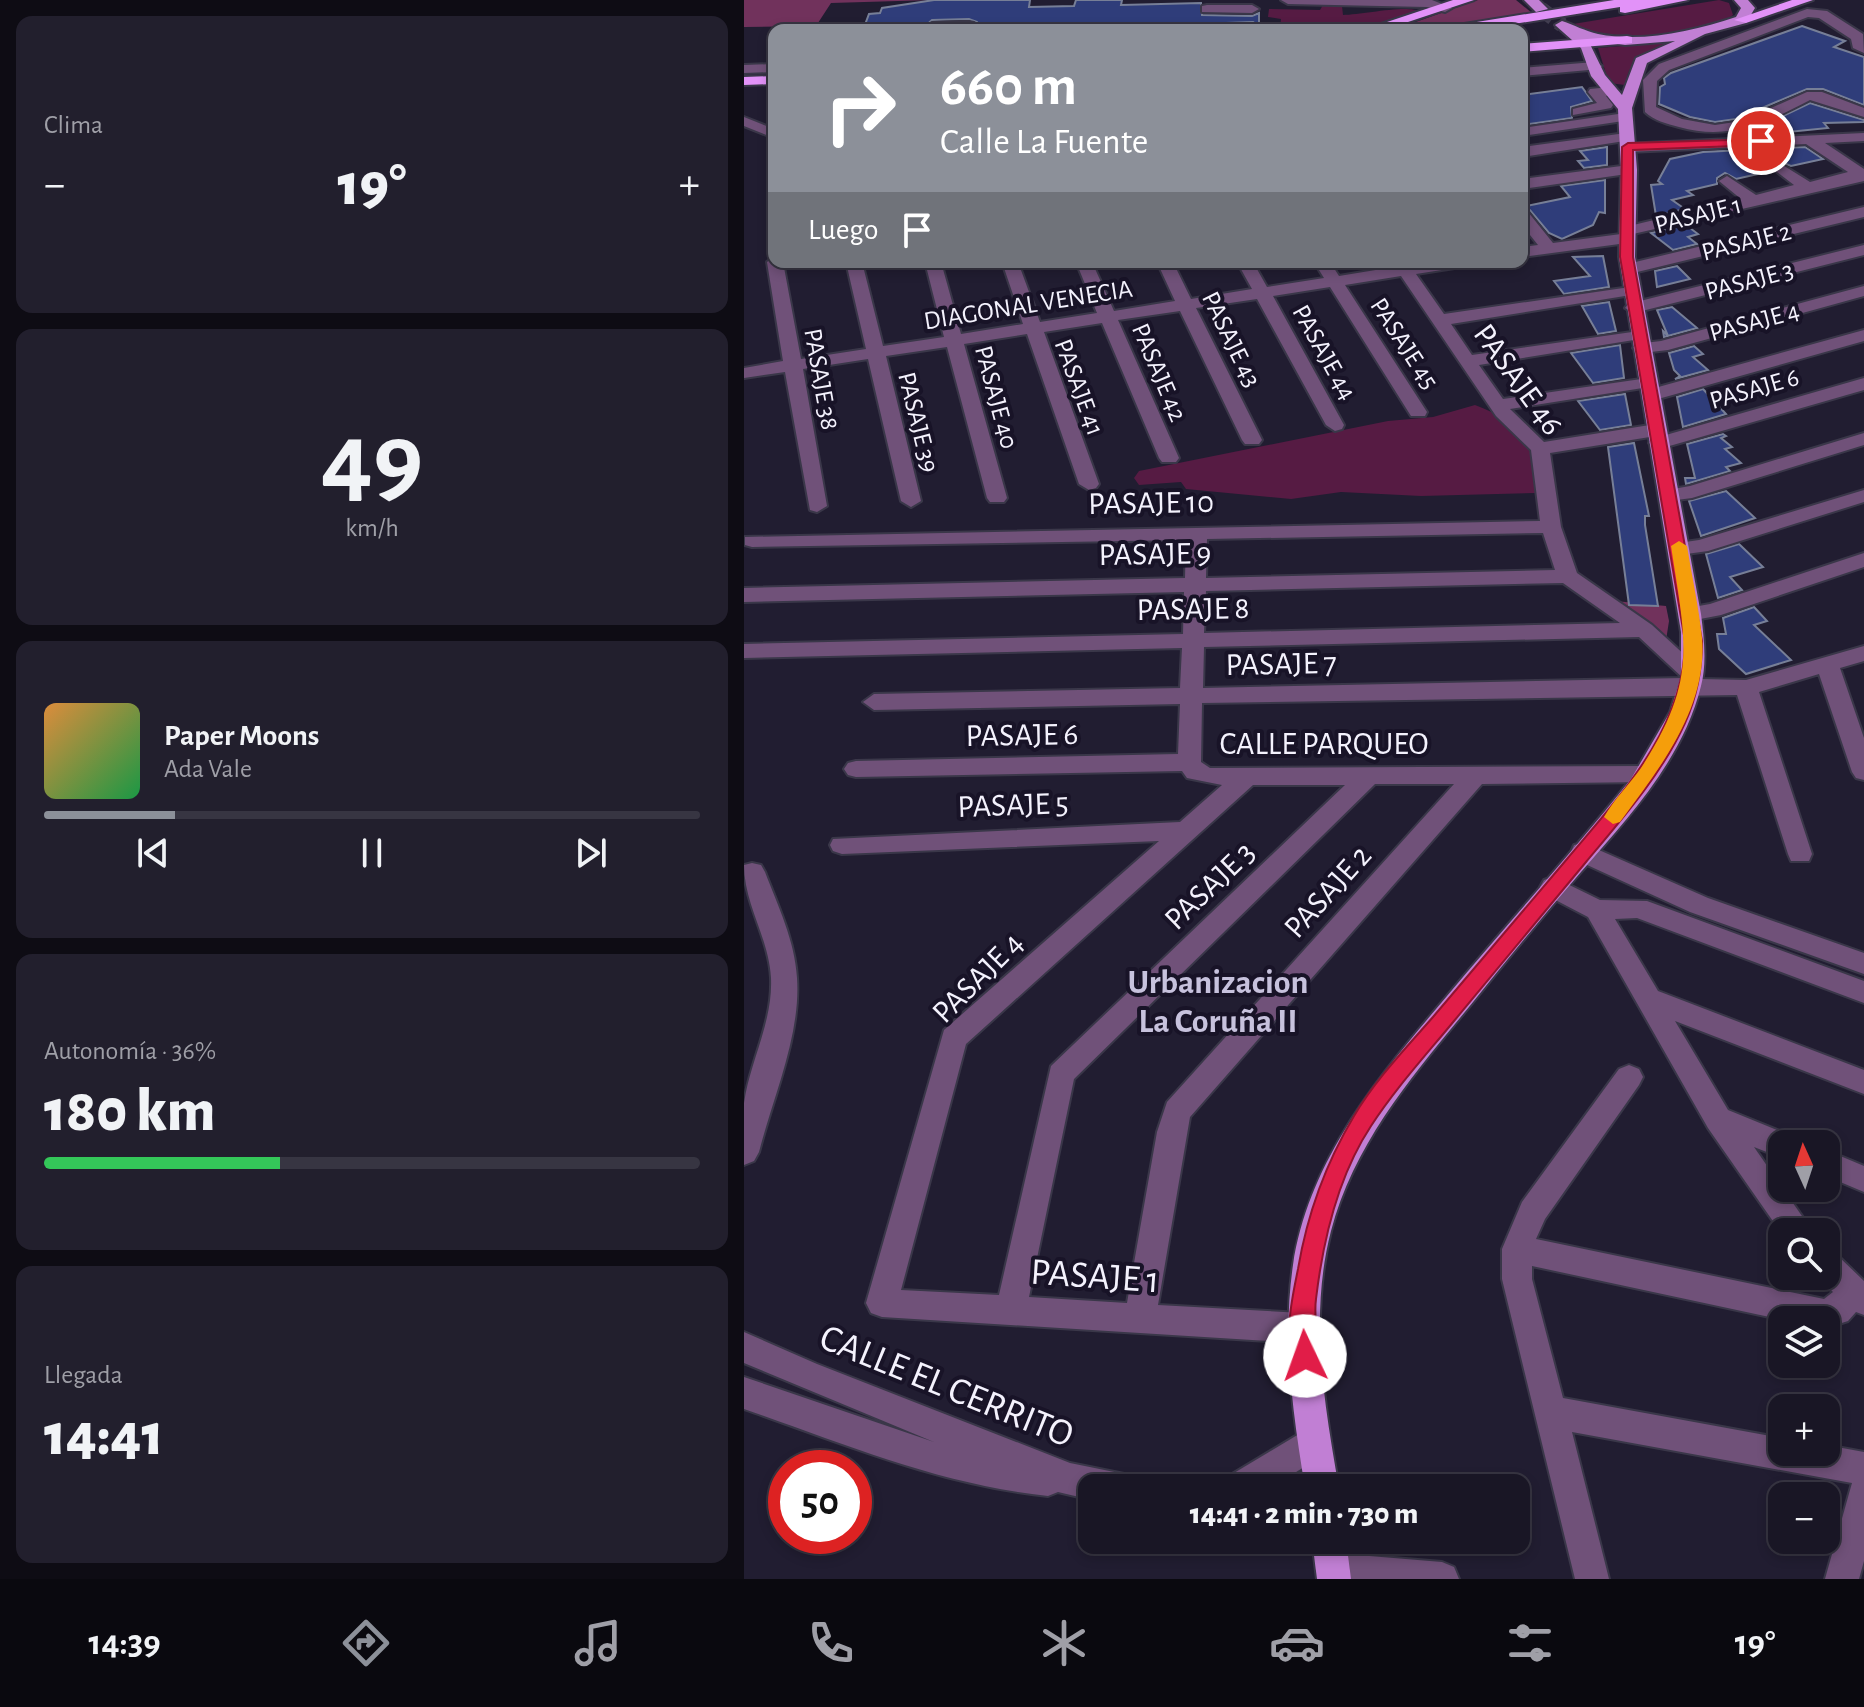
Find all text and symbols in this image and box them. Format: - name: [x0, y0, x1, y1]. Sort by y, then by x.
- icon: right: [808, 56, 912, 160]
- text: 660 m: [940, 59, 1077, 115]
- pin: [1727, 107, 1795, 175]
- text: Clima: [44, 112, 103, 138]
- icon: arrive: [1739, 119, 1783, 163]
- text: Calle La Fuente: [940, 124, 1148, 160]
- text: 19°: [338, 156, 406, 216]
- text: −: [44, 163, 65, 207]
- text: +: [679, 163, 700, 207]
- street label: PASAJE 1: [1652, 192, 1744, 238]
- icon: arrive: [895, 208, 939, 252]
- text: Luego: [808, 215, 879, 245]
- street label: PASAJE 2: [1699, 218, 1794, 266]
- street label: PASAJE 3: [1702, 257, 1796, 305]
- street label: DIAGONAL VENECIA: [922, 276, 1134, 334]
- street label: PASAJE 43: [1197, 288, 1265, 391]
- street label: PASAJE 45: [1365, 293, 1443, 394]
- street label: PASAJE 4: [1706, 298, 1802, 346]
- street label: PASAJE 44: [1287, 301, 1361, 404]
- street label: PASAJE 46: [1468, 318, 1569, 441]
- street label: PASAJE 42: [1127, 320, 1191, 425]
- street label: PASAJE 38: [799, 326, 843, 432]
- street label: PASAJE 41: [1050, 335, 1109, 439]
- street label: PASAJE 40: [970, 343, 1022, 452]
- street label: PASAJE 6: [1707, 364, 1802, 414]
- street label: PASAJE 39: [893, 369, 943, 475]
- text: 49: [321, 409, 423, 513]
- street label: PASAJE 10: [1088, 486, 1214, 520]
- text: km/h: [345, 515, 399, 541]
- street label: PASAJE 9: [1098, 537, 1212, 571]
- street label: PASAJE 8: [1136, 592, 1250, 626]
- street label: PASAJE 7: [1225, 647, 1337, 681]
- street label: PASAJE 6: [965, 718, 1079, 752]
- text: Paper Moons: [164, 721, 319, 751]
- street label: CALLE PARQUEO: [1219, 728, 1429, 760]
- text: Ada Vale: [164, 756, 252, 782]
- street label: PASAJE 5: [957, 787, 1069, 823]
- icon: previous: [131, 831, 175, 875]
- icon: pause: [350, 831, 394, 875]
- icon: next: [569, 831, 613, 875]
- street label: PASAJE 3: [1159, 836, 1261, 936]
- street label: PASAJE 2: [1278, 839, 1377, 944]
- street label: PASAJE 4: [926, 926, 1029, 1029]
- district label: Urbanizacion La Coruña II: [1128, 966, 1308, 1039]
- text: Autonomía · 36%: [44, 1038, 216, 1064]
- text: 180 km: [44, 1082, 215, 1142]
- north arrow: [1768, 1130, 1840, 1202]
- map controls: [1768, 1130, 1840, 1554]
- button: search: [1768, 1218, 1840, 1290]
- street label: PASAJE 1: [1029, 1254, 1161, 1300]
- button: layers: [1768, 1306, 1840, 1378]
- position arrow: [1263, 1314, 1347, 1398]
- street label: CALLE EL CERRITO: [814, 1319, 1078, 1455]
- text: Llegada: [44, 1362, 123, 1388]
- button: +: [1768, 1394, 1840, 1466]
- text: 14:41: [44, 1406, 164, 1466]
- speed limit sign: 50: [768, 1450, 872, 1554]
- button: −: [1768, 1482, 1840, 1554]
- text: 14:41 · 2 min · 730 m: [1190, 1499, 1418, 1529]
- icon: directions: [338, 1615, 394, 1671]
- icon: music: [570, 1615, 626, 1671]
- icon: phone: [803, 1615, 859, 1671]
- icon: climate: [1036, 1615, 1092, 1671]
- icon: car: [1269, 1615, 1325, 1671]
- icon: filters: [1502, 1615, 1558, 1671]
- text: 14:39: [88, 1625, 161, 1661]
- text: 19°: [1735, 1625, 1776, 1661]

